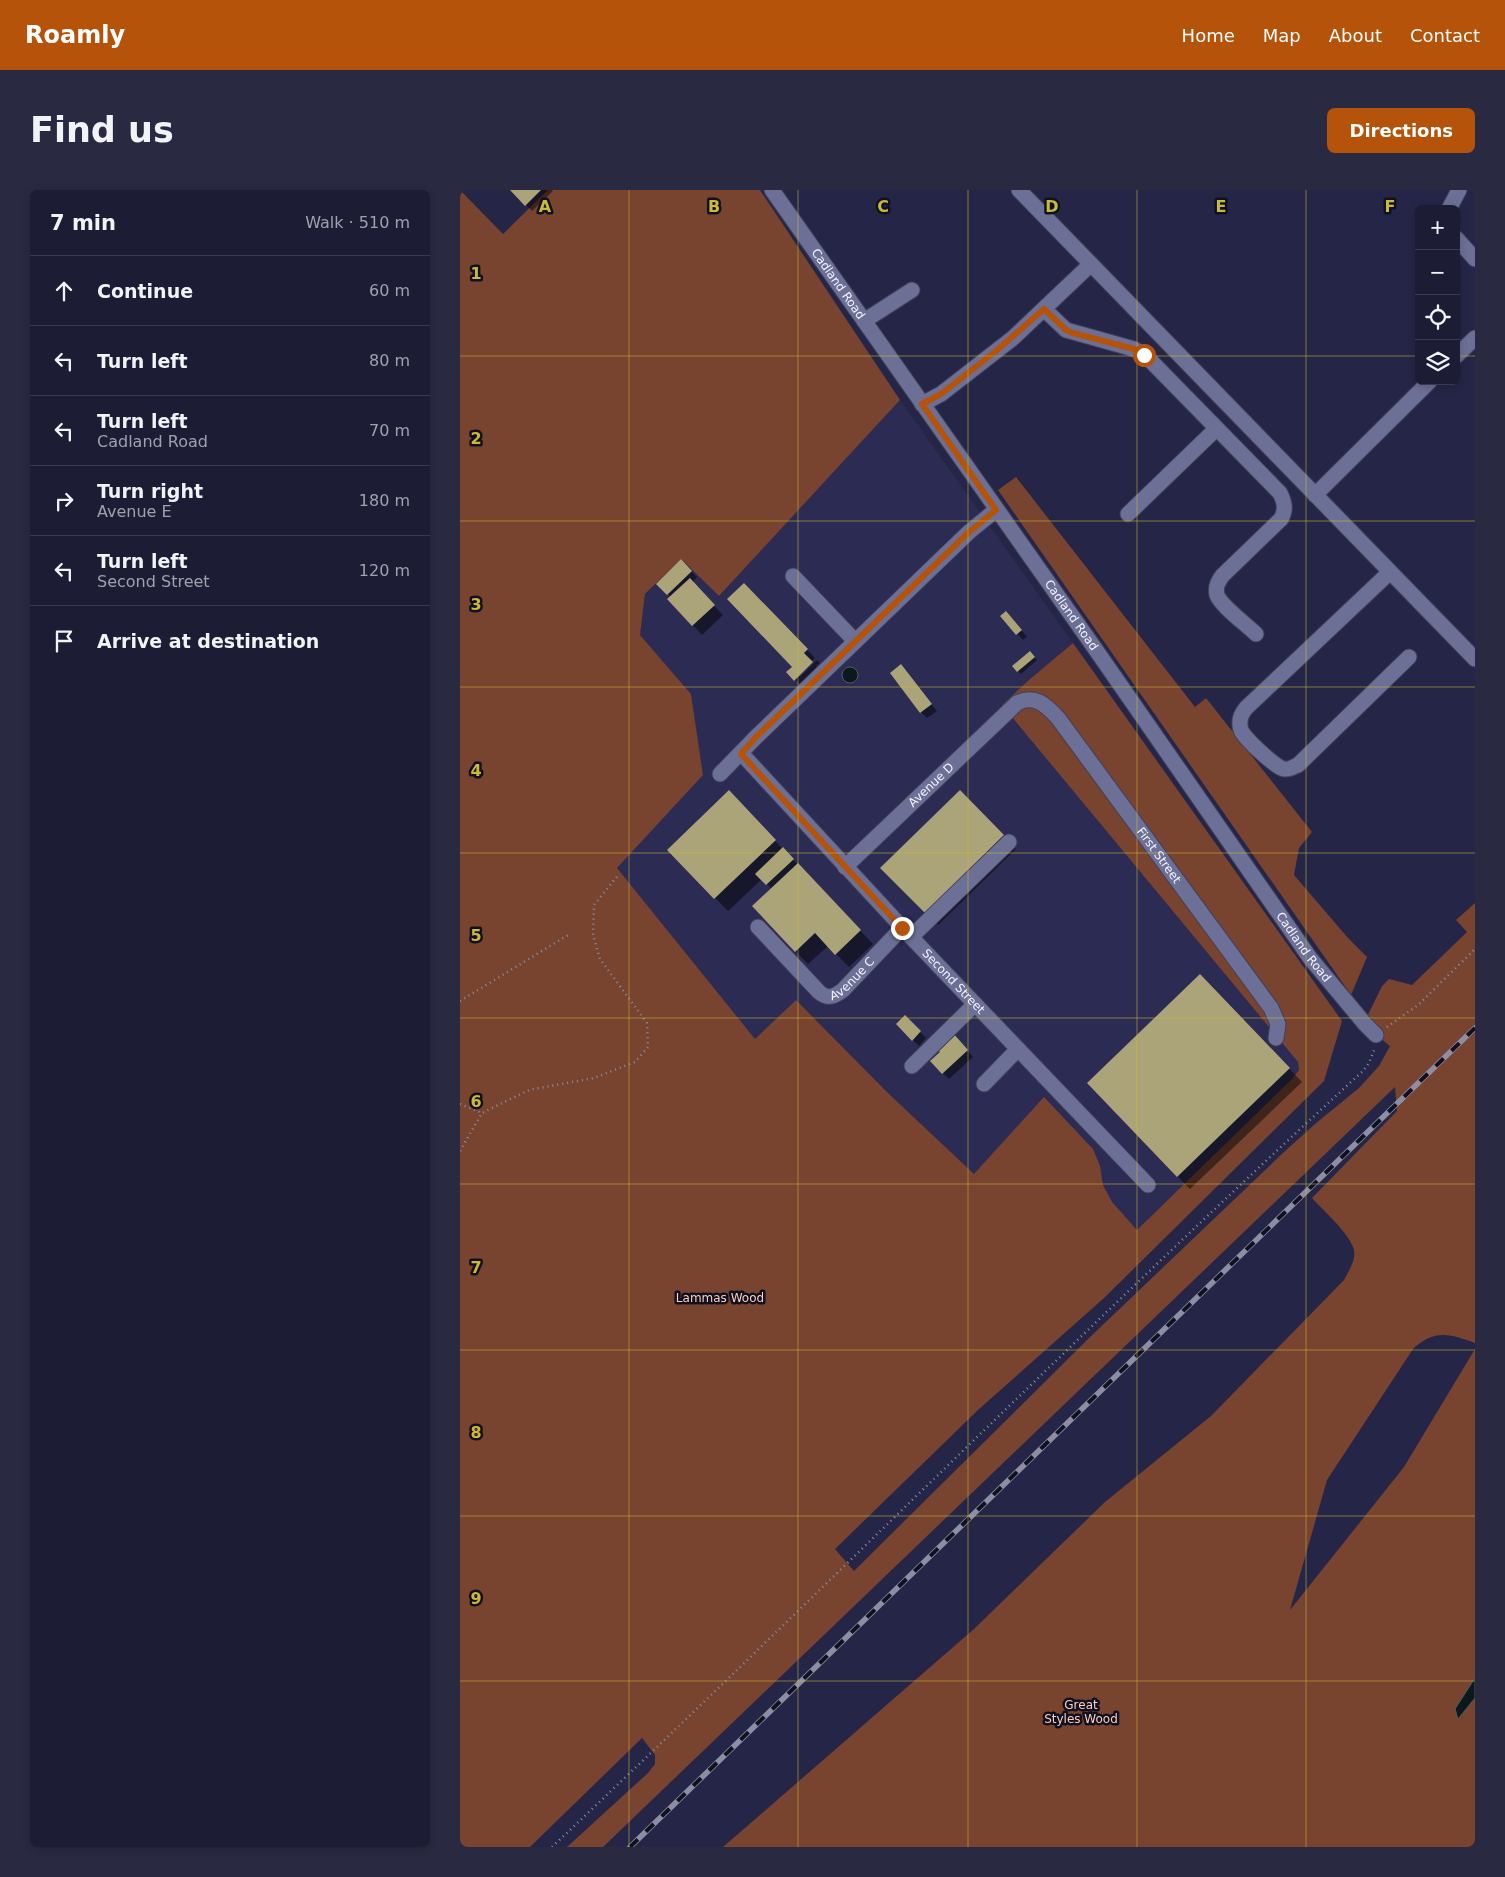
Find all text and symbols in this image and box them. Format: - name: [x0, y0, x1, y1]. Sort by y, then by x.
- text: Roamly: [25, 21, 125, 49]
- text: Home: [1182, 25, 1235, 46]
- text: Map: [1263, 25, 1301, 46]
- text: About: [1329, 25, 1382, 46]
- text: Contact: [1410, 25, 1480, 46]
- button: Directions: [1327, 108, 1475, 153]
- text: Find us: [30, 110, 174, 150]
- text: A: [539, 197, 552, 216]
- text: B: [708, 197, 720, 216]
- text: C: [877, 197, 889, 216]
- text: D: [1045, 197, 1059, 216]
- text: E: [1216, 197, 1226, 216]
- text: F: [1385, 197, 1395, 216]
- map controls: [1415, 205, 1460, 385]
- button: +: [1415, 205, 1460, 250]
- text: 7 min: [50, 211, 116, 235]
- text: Walk · 510 m: [305, 213, 410, 232]
- street label: Cadland Road: [809, 246, 868, 322]
- button: −: [1415, 250, 1460, 295]
- text: 1: [470, 264, 482, 283]
- icon: ahead: [50, 277, 78, 305]
- text: Continue: [97, 280, 193, 302]
- text: 60 m: [369, 281, 410, 300]
- button: locate: [1415, 295, 1460, 340]
- button: layers: [1415, 340, 1460, 385]
- route start: [1133, 344, 1156, 367]
- icon: left: [50, 347, 78, 375]
- text: Turn left: [97, 350, 188, 372]
- text: 80 m: [369, 351, 410, 370]
- text: Turn left: [97, 410, 188, 432]
- icon: left: [50, 417, 78, 445]
- text: 70 m: [369, 421, 410, 440]
- text: 2: [470, 429, 482, 448]
- text: Cadland Road: [97, 432, 208, 451]
- text: Turn right: [97, 480, 203, 502]
- icon: right: [50, 487, 78, 515]
- text: 180 m: [359, 491, 410, 510]
- text: Avenue E: [97, 502, 172, 521]
- text: Turn left: [97, 550, 188, 572]
- icon: left: [50, 557, 78, 585]
- text: 120 m: [359, 561, 410, 580]
- text: Second Street: [97, 572, 210, 591]
- street label: Cadland Road: [1042, 577, 1101, 653]
- text: 3: [470, 595, 482, 614]
- icon: arrive: [50, 627, 78, 655]
- text: Arrive at destination: [97, 630, 319, 652]
- street label: Avenue D: [905, 760, 957, 810]
- text: 4: [470, 761, 482, 780]
- street label: First Street: [1134, 825, 1184, 886]
- street label: Cadland Road: [1273, 909, 1334, 985]
- route end: [891, 917, 914, 940]
- text: 5: [470, 926, 482, 945]
- street label: Second Street: [919, 946, 988, 1017]
- street label: Avenue C: [828, 954, 877, 1003]
- text: 6: [470, 1092, 482, 1111]
- text: 7: [470, 1258, 482, 1277]
- park label: Lammas Wood: [676, 1291, 764, 1305]
- text: 8: [470, 1423, 482, 1442]
- text: 9: [470, 1589, 482, 1608]
- park label: Great Styles Wood: [1044, 1698, 1118, 1726]

